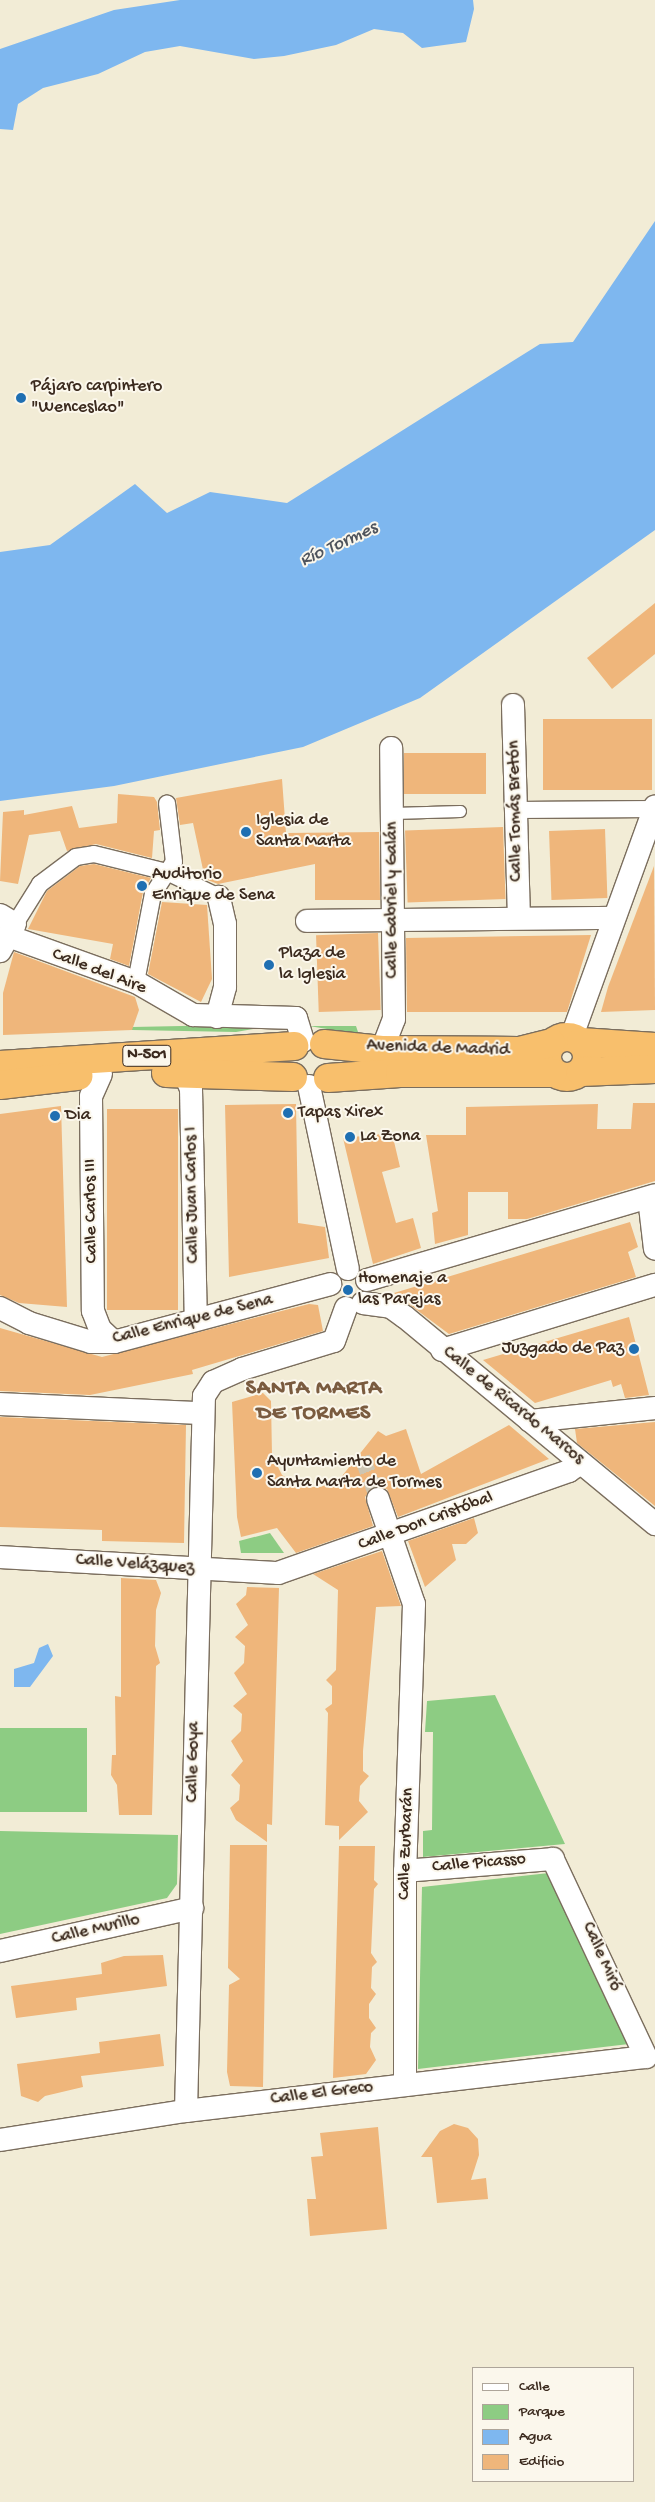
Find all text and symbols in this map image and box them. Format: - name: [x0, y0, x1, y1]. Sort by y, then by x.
- place label: Pájaro carpintero "Wenceslao": [31, 377, 162, 419]
- marker: Pájaro carpintero "Wenceslao": [15, 392, 27, 404]
- water label: Río Tormes: [297, 517, 381, 573]
- street label: Calle Tomás Bretón: [504, 740, 528, 882]
- place label: Iglesia de Santa Marta: [256, 811, 351, 854]
- street label: Calle Gabriel y Galán: [382, 822, 404, 978]
- marker: Iglesia de Santa Marta: [240, 826, 252, 838]
- place label: Auditorio Enrique de Sena: [152, 865, 275, 908]
- marker: Auditorio Enrique de Sena: [136, 880, 148, 892]
- street label: Calle del Aire: [49, 944, 149, 1000]
- place label: Plaza de la Iglesia: [279, 944, 346, 986]
- marker: Plaza de la Iglesia: [263, 959, 275, 971]
- street label: Avenida de Madrid: [366, 1036, 510, 1062]
- road number: N-501: [122, 1042, 172, 1070]
- place label: Tapas Xirex: [298, 1102, 383, 1124]
- place label: Dia: [65, 1105, 91, 1127]
- marker: Tapas Xirex: [282, 1107, 294, 1119]
- marker: Dia: [49, 1110, 61, 1122]
- street label: Calle Juan Carlos I: [181, 1126, 205, 1264]
- place label: La Zona: [360, 1126, 420, 1148]
- marker: La Zona: [344, 1131, 356, 1143]
- street label: Calle Carlos III: [80, 1159, 104, 1263]
- place label: Homenaje a las Parejas: [358, 1269, 447, 1312]
- marker: Homenaje a las Parejas: [342, 1284, 354, 1296]
- street label: Calle Enrique de Sena: [111, 1290, 275, 1350]
- place label: Juzgado de Paz: [502, 1338, 624, 1360]
- street label: Calle de Ricardo Marcos: [438, 1342, 588, 1470]
- marker: Juzgado de Paz: [628, 1343, 640, 1355]
- district label: SANTA MARTA DE TORMES: [244, 1376, 384, 1428]
- place label: Ayuntamiento de Santa Marta de Tormes: [267, 1452, 441, 1495]
- marker: Ayuntamiento de Santa Marta de Tormes: [251, 1467, 263, 1479]
- street label: Calle Don Cristóbal: [356, 1488, 496, 1556]
- street label: Calle Velázquez: [75, 1550, 195, 1580]
- street label: Calle Goya: [182, 1721, 206, 1803]
- street label: Calle Zurbarán: [394, 1788, 420, 1900]
- street label: Calle Picasso: [431, 1849, 527, 1879]
- street label: Calle Murillo: [50, 1909, 142, 1951]
- street label: Calle Miró: [576, 1919, 626, 1995]
- street label: Calle El Greco: [269, 2077, 375, 2111]
- legend: [472, 2367, 635, 2482]
- text: Calle: [519, 2378, 550, 2396]
- text: Parque: [519, 2403, 565, 2421]
- text: Agua: [519, 2428, 552, 2446]
- text: Edificio: [519, 2453, 564, 2471]

